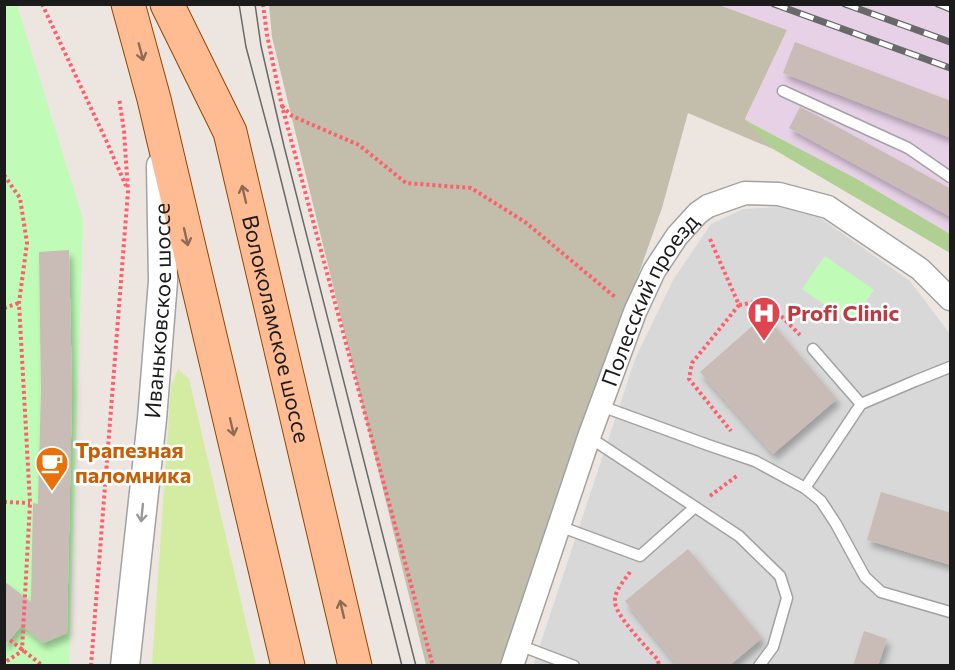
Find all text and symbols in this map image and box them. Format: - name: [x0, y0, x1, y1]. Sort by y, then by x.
- one-way arrow: [136, 42, 147, 61]
- one-way arrow: [238, 185, 250, 204]
- street label: Иваньковское шоссе: [138, 203, 176, 419]
- street label: Полесский проезд: [595, 208, 704, 390]
- street label: Волоколамское шоссе: [237, 212, 316, 445]
- one-way arrow: [181, 228, 193, 247]
- hospital icon: Profi Clinic: [746, 295, 782, 342]
- place label: Profi Clinic: [787, 299, 899, 326]
- one-way arrow: [226, 417, 238, 436]
- place label: Трапезная паломника: [75, 436, 191, 488]
- cafe icon: Трапезная паломника: [34, 445, 70, 492]
- one-way arrow: [136, 502, 147, 522]
- one-way arrow: [335, 599, 347, 618]

